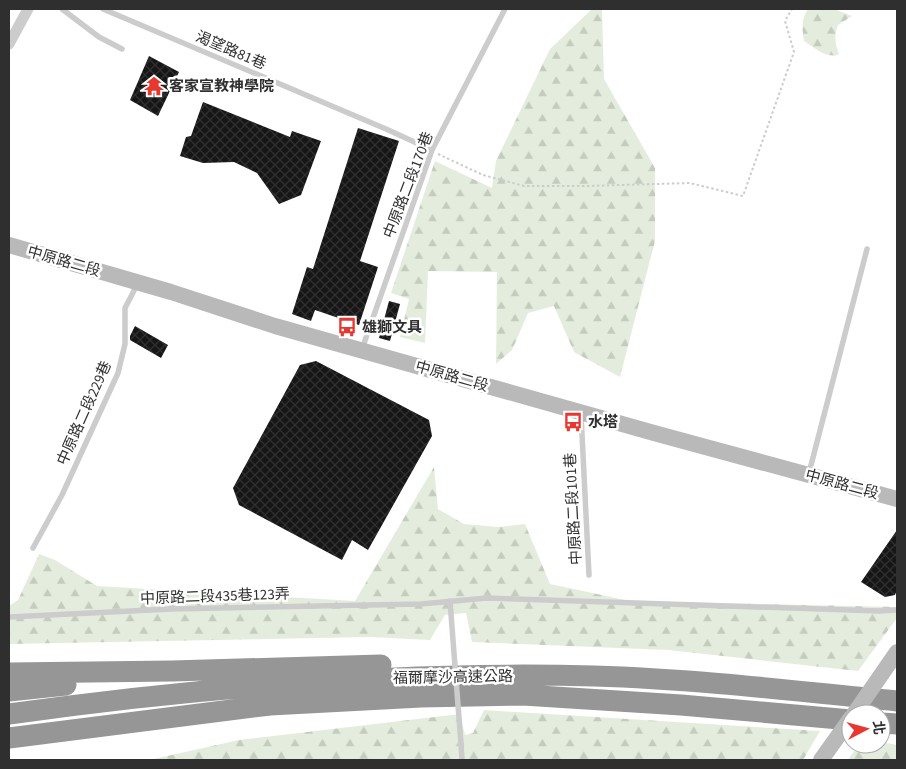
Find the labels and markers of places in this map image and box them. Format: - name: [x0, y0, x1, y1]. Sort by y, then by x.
- temple icon: 客家宣教神學院: [143, 75, 165, 97]
- place label: 客家宣教神學院: [169, 76, 274, 97]
- bus stop icon: 雄獅文具: [336, 316, 358, 338]
- place label: 雄獅文具: [362, 317, 422, 338]
- bus stop icon: 水塔: [562, 411, 584, 433]
- place label: 水塔: [588, 412, 618, 433]

